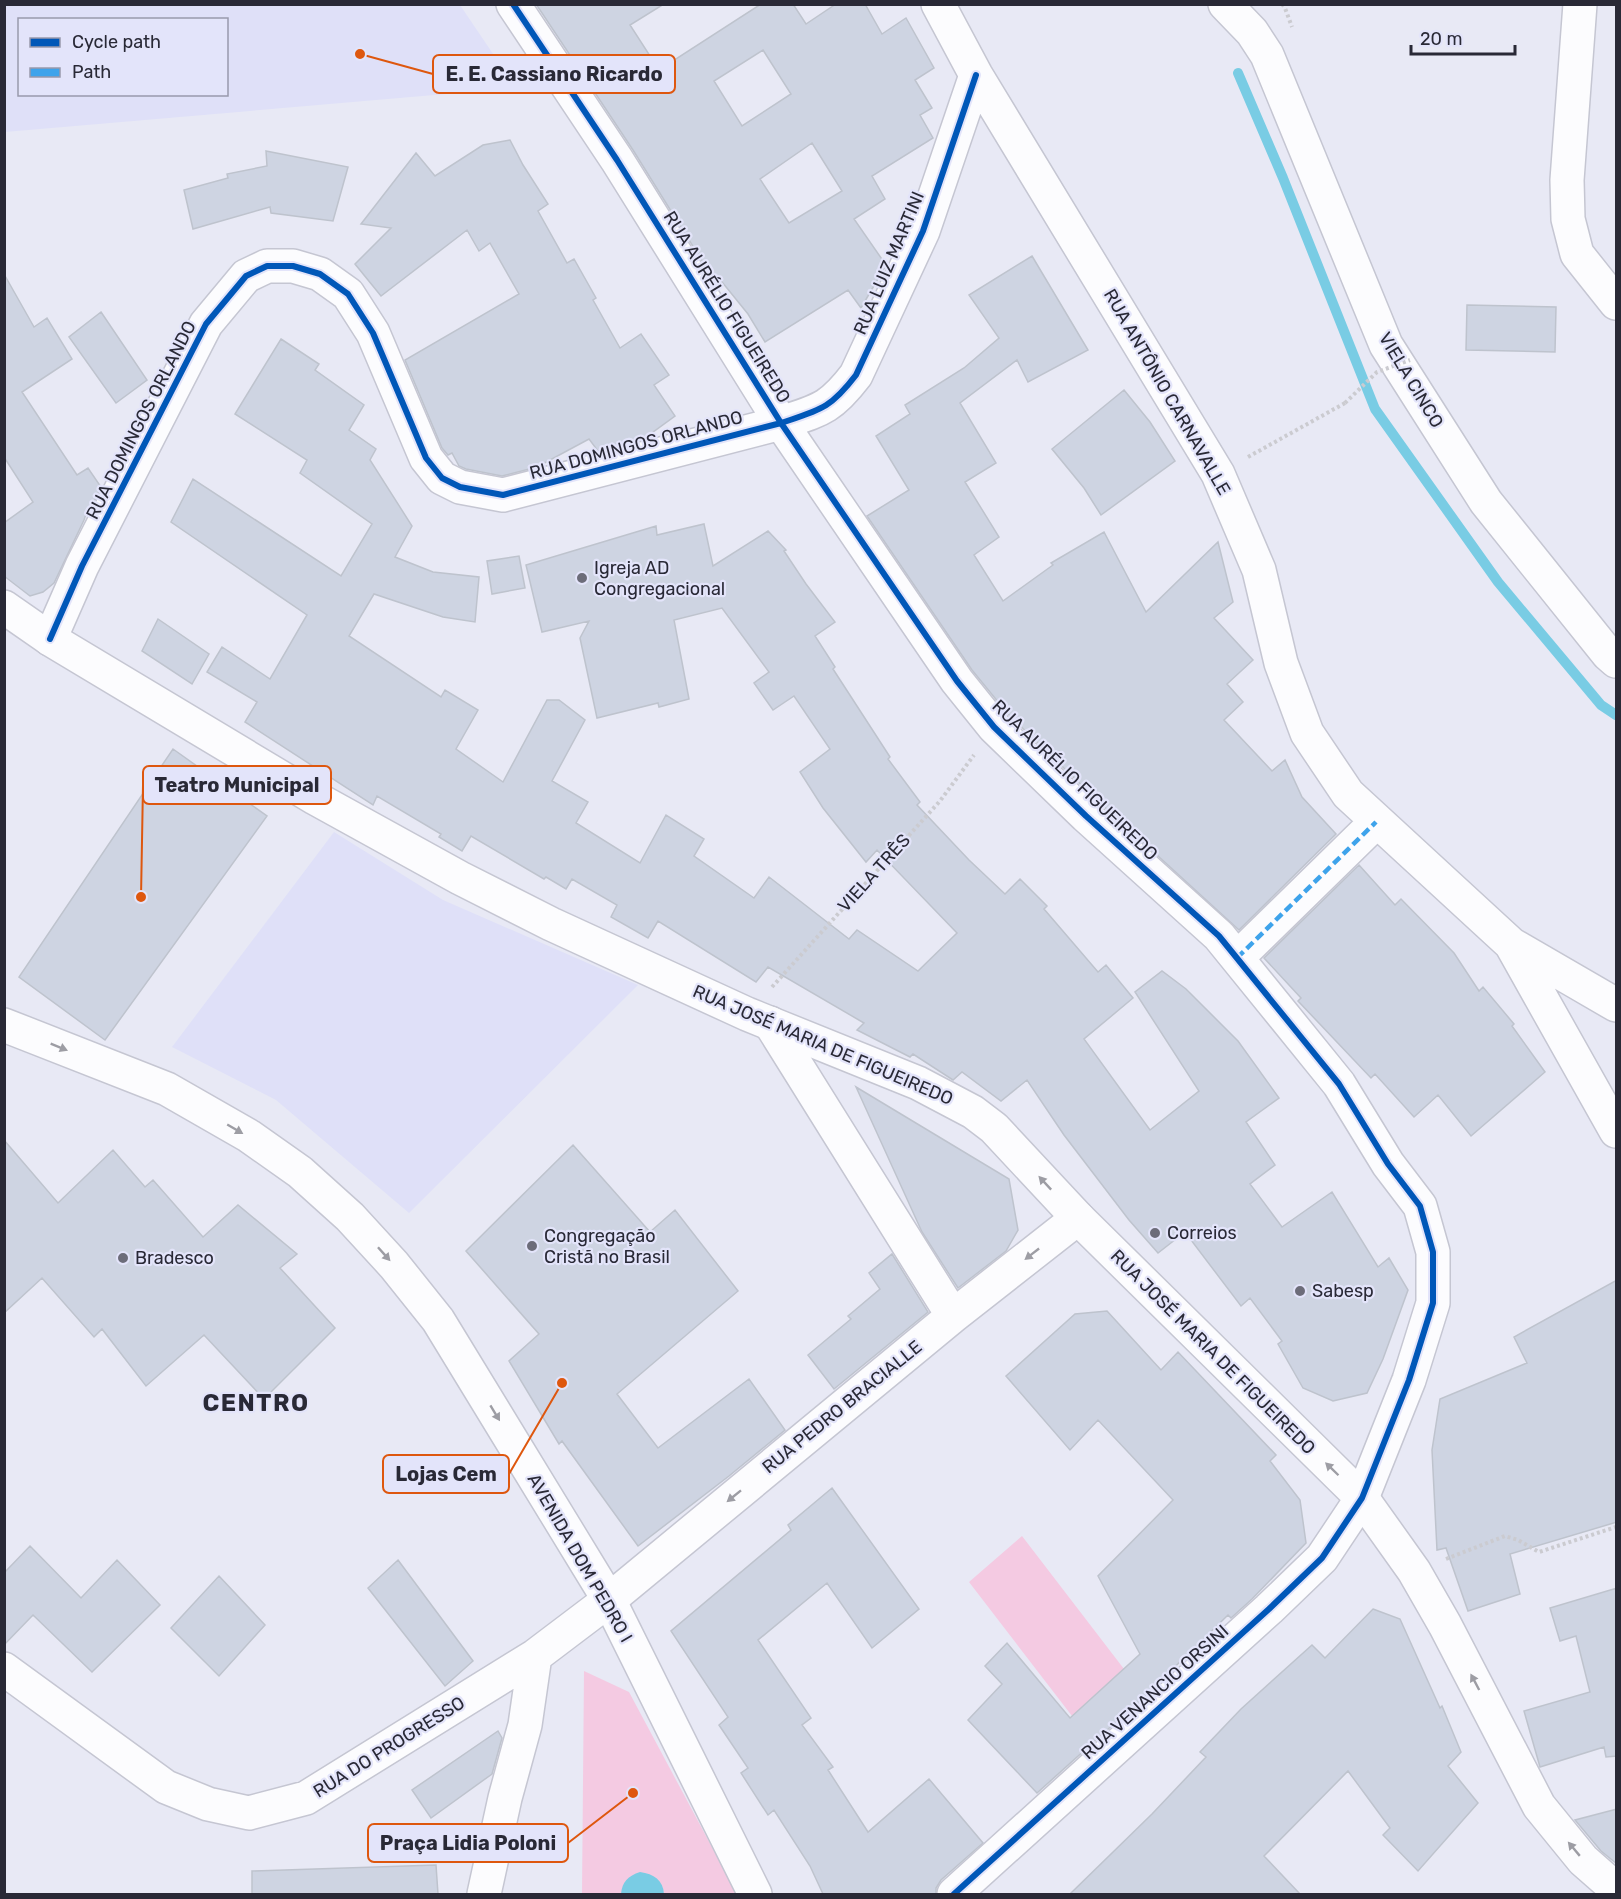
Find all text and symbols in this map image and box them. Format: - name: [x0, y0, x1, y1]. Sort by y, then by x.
- legend: [18, 18, 228, 96]
- scale bar: [1411, 18, 1514, 56]
- text: 20 m: [1420, 28, 1462, 50]
- text: Cycle path: [72, 31, 161, 53]
- callout: E. E. Cassiano Ricardo: [433, 55, 675, 93]
- text: Path: [72, 61, 111, 83]
- text: E. E. Cassiano Ricardo: [445, 62, 663, 86]
- street label: RUA LUIZ MARTINI: [849, 188, 929, 338]
- street label: RUA AURÉLIO FIGUEIREDO: [659, 207, 795, 407]
- street label: RUA ANTÔNIO CARNAVALLE: [1099, 285, 1235, 499]
- street label: RUA DOMINGOS ORLANDO: [81, 317, 201, 523]
- street label: VIELA CINCO: [1374, 328, 1448, 432]
- street label: RUA DOMINGOS ORLANDO: [527, 406, 745, 484]
- place label: Igreja AD Congregacional: [594, 557, 725, 600]
- marker: Igreja AD Congregacional: [575, 571, 589, 585]
- street label: RUA AURÉLIO FIGUEIREDO: [988, 695, 1162, 865]
- callout: Teatro Municipal: [143, 766, 331, 804]
- text: Teatro Municipal: [155, 773, 319, 797]
- street label: VIELA TRÊS: [833, 829, 915, 917]
- street label: RUA JOSÉ MARIA DE FIGUEIREDO: [690, 980, 956, 1110]
- one-way arrow: [50, 1042, 68, 1052]
- one-way arrow: [227, 1123, 243, 1134]
- one-way arrow: [1038, 1175, 1052, 1190]
- place label: Correios: [1167, 1222, 1237, 1244]
- place label: Congregação Cristã no Brasil: [544, 1225, 670, 1268]
- marker: Correios: [1148, 1226, 1162, 1240]
- marker: Congregação Cristã no Brasil: [525, 1239, 539, 1253]
- street label: RUA JOSÉ MARIA DE FIGUEIREDO: [1106, 1245, 1320, 1459]
- one-way arrow: [377, 1246, 391, 1261]
- place label: Bradesco: [135, 1247, 214, 1269]
- one-way arrow: [1025, 1248, 1040, 1260]
- marker: Bradesco: [116, 1251, 130, 1265]
- place label: Sabesp: [1312, 1280, 1374, 1302]
- marker: Sabesp: [1293, 1284, 1307, 1298]
- street label: RUA PEDRO BRACIALLE: [758, 1336, 926, 1478]
- district label: CENTRO: [202, 1389, 310, 1417]
- one-way arrow: [489, 1405, 500, 1421]
- callout: Lojas Cem: [383, 1455, 509, 1493]
- text: Lojas Cem: [395, 1462, 497, 1486]
- one-way arrow: [1324, 1462, 1339, 1476]
- street label: AVENIDA DOM PEDRO I: [523, 1470, 637, 1646]
- one-way arrow: [726, 1489, 742, 1502]
- street label: RUA VENANCIO ORSINI: [1077, 1620, 1233, 1764]
- one-way arrow: [1470, 1673, 1480, 1690]
- street label: RUA DO PROGRESSO: [309, 1692, 469, 1802]
- callout: Praça Lidia Poloni: [368, 1824, 568, 1862]
- text: Praça Lidia Poloni: [380, 1831, 556, 1855]
- one-way arrow: [1568, 1842, 1581, 1857]

